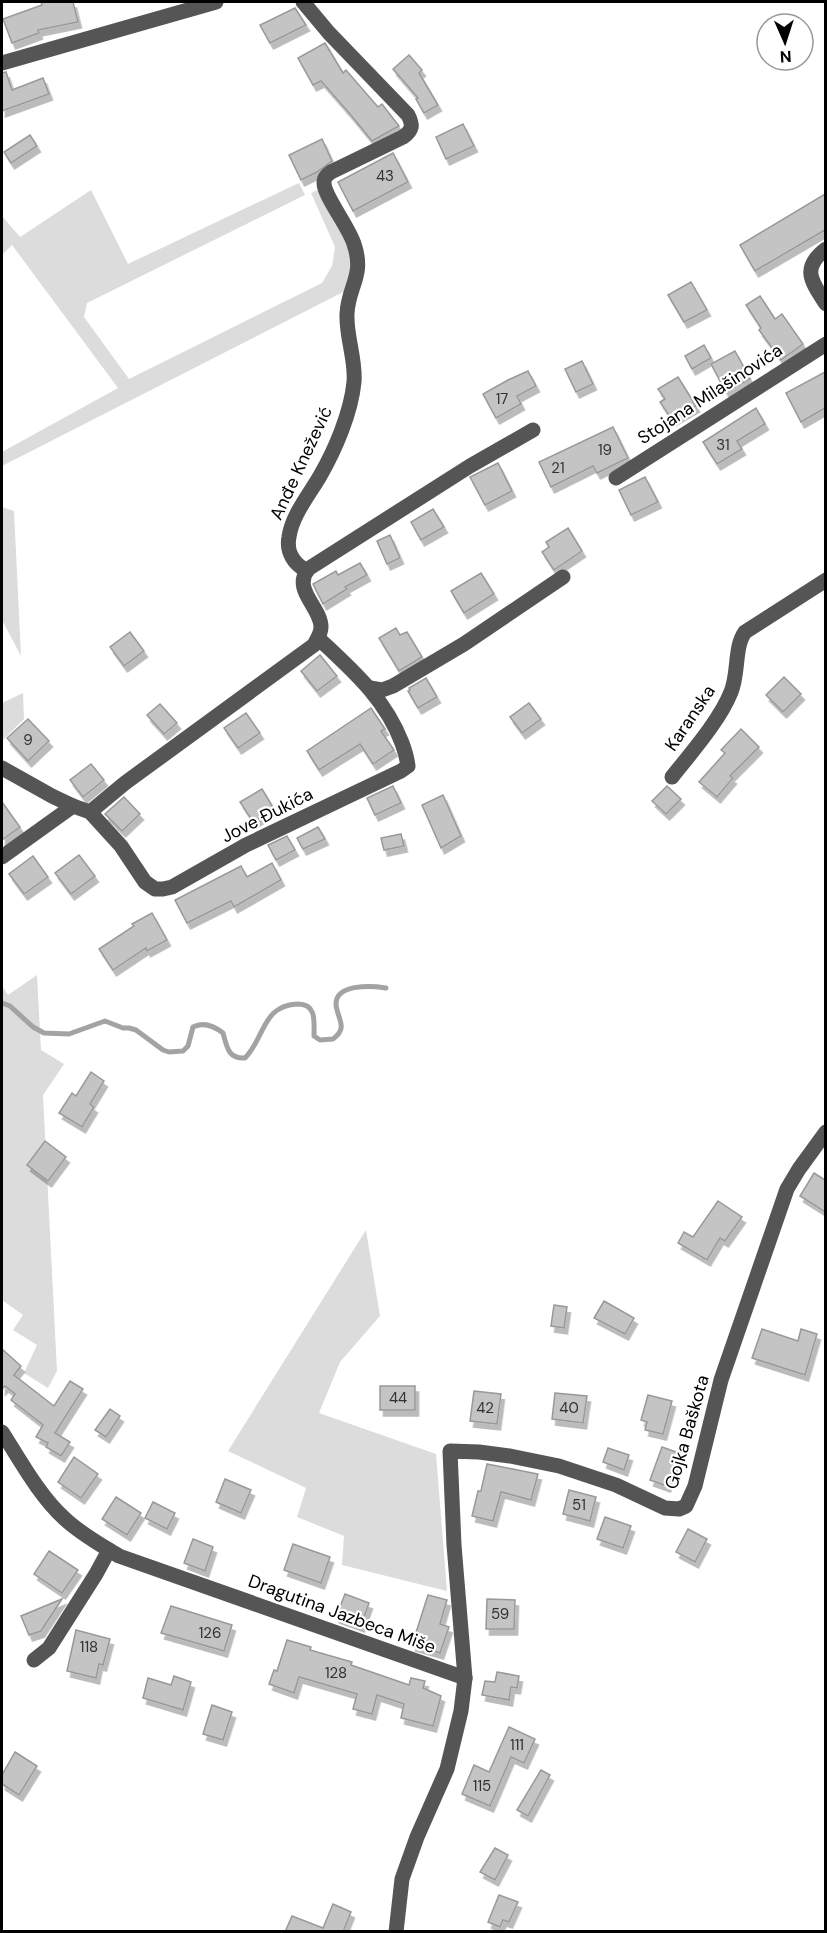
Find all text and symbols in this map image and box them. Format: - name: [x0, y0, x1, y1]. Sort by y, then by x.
- north arrow: [755, 12, 815, 72]
- text: N: [779, 46, 792, 67]
- house number: 43: [376, 166, 394, 186]
- street label: Stojana Milašinovića: [633, 338, 787, 450]
- house number: 17: [496, 389, 508, 409]
- street label: Anđe Knežević: [264, 402, 338, 524]
- house number: 31: [716, 435, 730, 455]
- house number: 19: [598, 440, 612, 460]
- house number: 21: [551, 458, 565, 478]
- street label: Karanska: [659, 680, 721, 756]
- house number: 9: [23, 730, 33, 750]
- street label: Jove Đukića: [217, 782, 317, 848]
- street label: Gojka Baškota: [659, 1372, 715, 1492]
- house number: 44: [389, 1388, 407, 1408]
- house number: 42: [476, 1398, 494, 1418]
- house number: 40: [559, 1398, 579, 1418]
- house number: 51: [572, 1495, 586, 1515]
- street label: Dragutina Jazbeca Miše: [245, 1569, 439, 1659]
- house number: 59: [491, 1604, 509, 1624]
- house number: 126: [199, 1623, 221, 1643]
- house number: 118: [80, 1637, 98, 1657]
- house number: 128: [325, 1663, 347, 1683]
- house number: 111: [510, 1735, 524, 1755]
- house number: 115: [473, 1776, 491, 1796]

